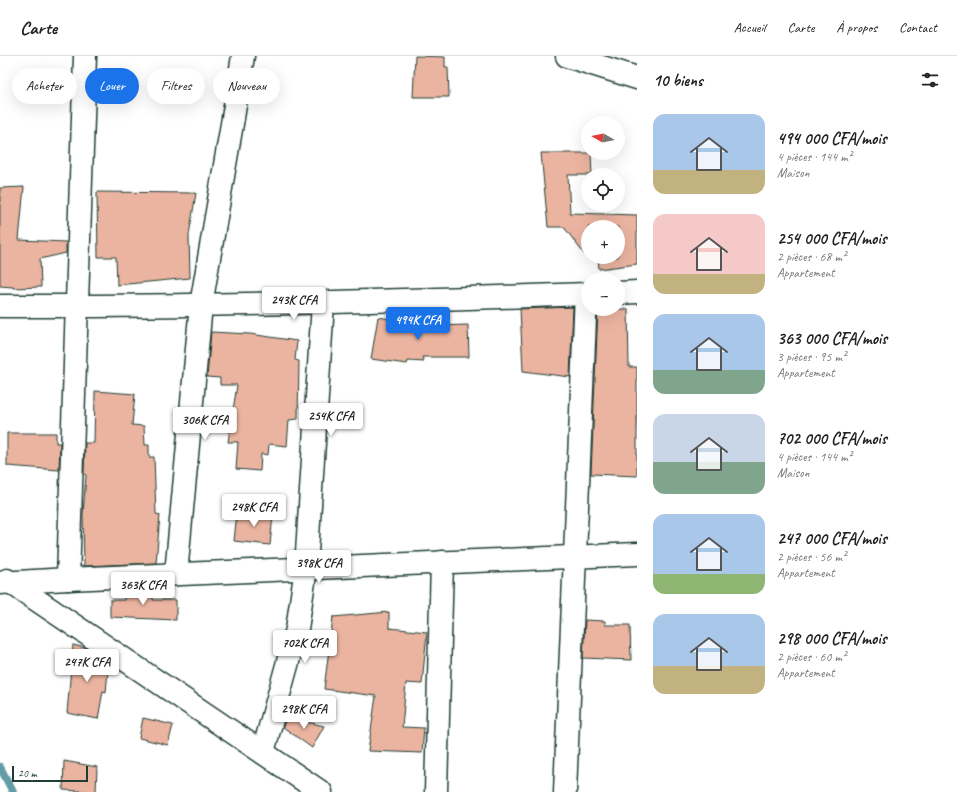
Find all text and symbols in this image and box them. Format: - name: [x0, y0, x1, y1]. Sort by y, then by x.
- text: Carte: [20, 16, 57, 40]
- text: Accueil: [734, 19, 765, 36]
- text: Carte: [787, 19, 814, 36]
- text: À propos: [836, 19, 877, 36]
- text: Contact: [899, 19, 937, 36]
- chip: Acheter: [12, 68, 77, 104]
- chip: Louer: [85, 68, 139, 104]
- chip: Filtres: [147, 68, 205, 104]
- chip: Nouveau: [213, 68, 280, 104]
- icon: filters: [919, 69, 941, 91]
- text: 10 biens: [653, 70, 703, 91]
- north arrow: [581, 116, 625, 160]
- map controls: [581, 116, 625, 316]
- text: 494 000 CFA/mois: [777, 128, 887, 149]
- icon: home: [685, 130, 733, 178]
- text: 4 pièces · 144 m²: [777, 149, 852, 165]
- text: Maison: [777, 165, 809, 181]
- button: locate: [581, 168, 625, 212]
- button: +: [581, 220, 625, 264]
- text: 254 000 CFA/mois: [777, 228, 886, 249]
- icon: home: [685, 230, 733, 278]
- text: 2 pièces · 68 m²: [777, 249, 846, 265]
- text: Appartement: [777, 265, 835, 281]
- button: −: [581, 272, 625, 316]
- pin: 243K CFA: [253, 287, 335, 321]
- text: 243K CFA: [271, 292, 317, 308]
- pin: 494K CFA: [377, 307, 459, 341]
- text: 494K CFA: [395, 312, 441, 328]
- text: 363 000 CFA/mois: [777, 328, 887, 349]
- icon: home: [685, 330, 733, 378]
- text: 3 pièces · 95 m²: [777, 349, 846, 365]
- text: Appartement: [777, 365, 835, 381]
- pin: 254K CFA: [290, 403, 372, 437]
- pin: 306K CFA: [164, 407, 246, 441]
- text: 254K CFA: [308, 408, 354, 424]
- text: 306K CFA: [182, 412, 228, 428]
- text: 702 000 CFA/mois: [777, 428, 887, 449]
- icon: home: [685, 430, 733, 478]
- text: 4 pièces · 144 m²: [777, 449, 852, 465]
- text: Maison: [777, 465, 809, 481]
- pin: 248K CFA: [213, 494, 295, 528]
- text: 248K CFA: [231, 499, 277, 515]
- text: 247 000 CFA/mois: [777, 528, 887, 549]
- icon: home: [685, 530, 733, 578]
- text: 2 pièces · 56 m²: [777, 549, 846, 565]
- pin: 398K CFA: [278, 550, 360, 584]
- text: 398K CFA: [296, 555, 342, 571]
- text: Appartement: [777, 565, 835, 581]
- pin: 363K CFA: [102, 572, 184, 606]
- text: 363K CFA: [120, 577, 166, 593]
- text: 298 000 CFA/mois: [777, 628, 887, 649]
- pin: 702K CFA: [264, 630, 346, 664]
- icon: home: [685, 630, 733, 678]
- text: 702K CFA: [282, 635, 328, 651]
- pin: 247K CFA: [46, 649, 128, 683]
- text: 2 pièces · 60 m²: [777, 649, 846, 665]
- text: 247K CFA: [64, 654, 110, 670]
- text: Appartement: [777, 665, 835, 681]
- pin: 298K CFA: [263, 696, 345, 730]
- text: 298K CFA: [281, 701, 327, 717]
- scale bar: [12, 764, 88, 783]
- text: 20 m: [18, 766, 37, 780]

